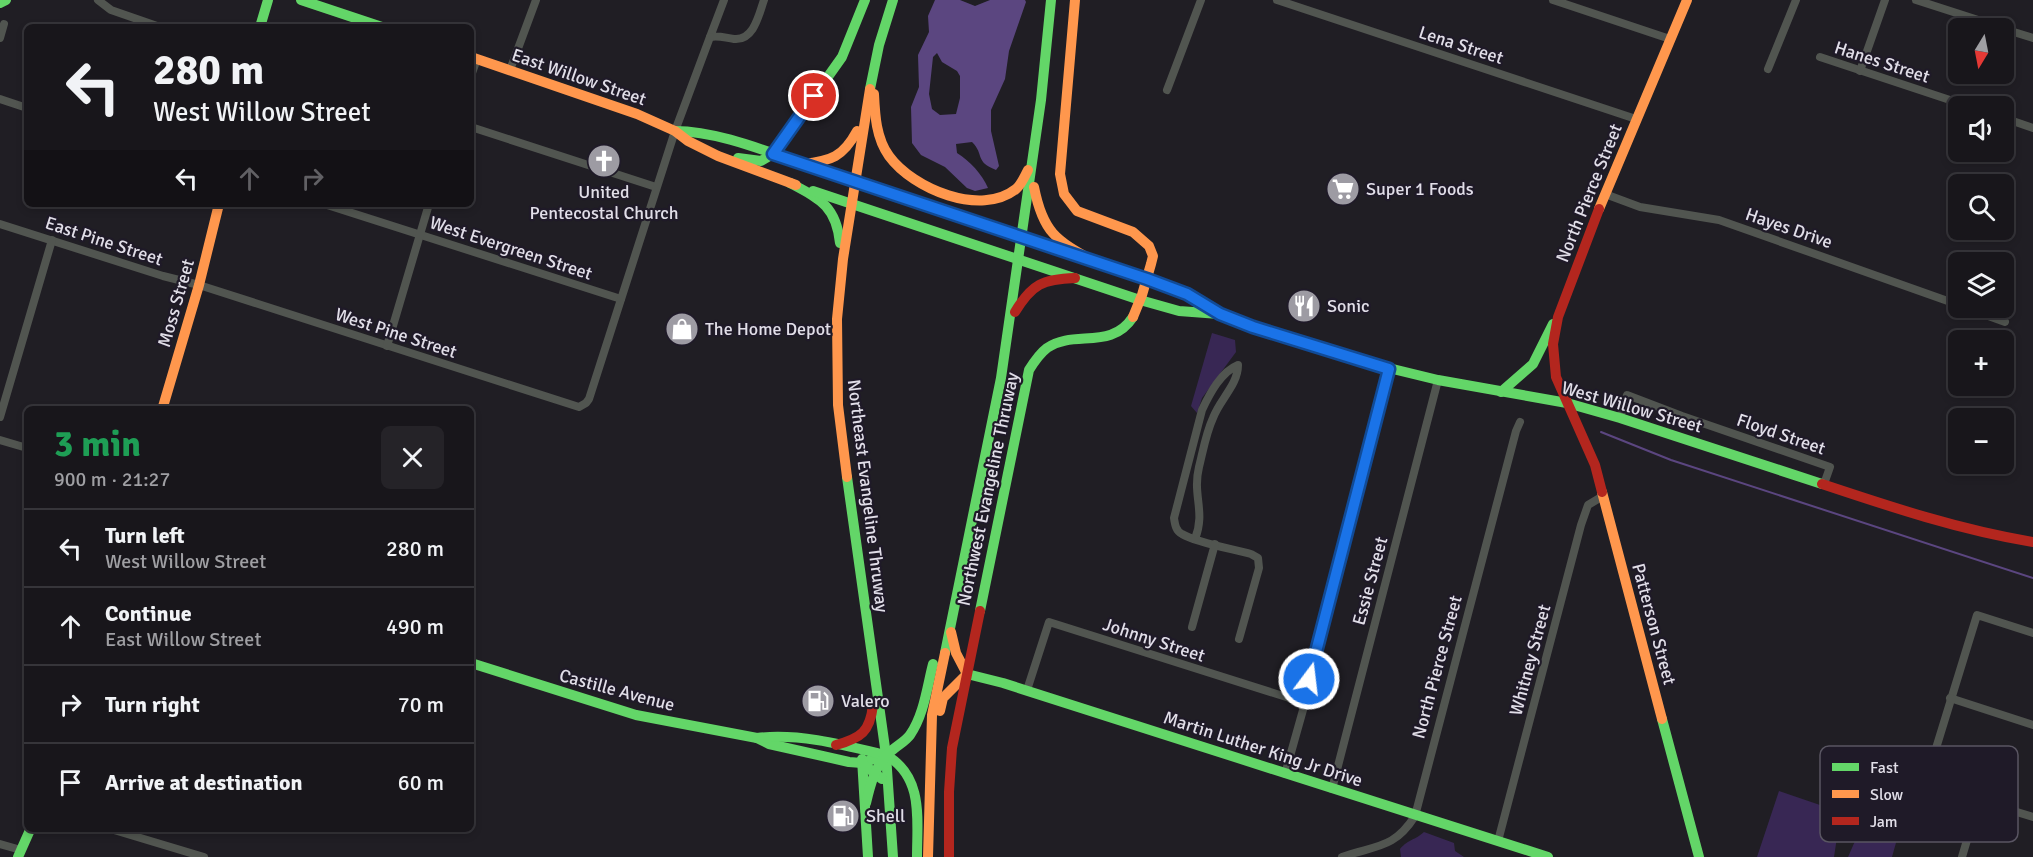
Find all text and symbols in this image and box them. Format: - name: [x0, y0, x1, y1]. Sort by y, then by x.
- north arrow: [1948, 18, 2014, 84]
- map controls: [1948, 18, 2014, 474]
- street label: Lena Street: [1416, 21, 1506, 69]
- street label: Hanes Street: [1832, 36, 1932, 88]
- street label: East Willow Street: [509, 44, 649, 110]
- text: 280 m: [153, 45, 264, 96]
- icon: left: [54, 48, 132, 126]
- pin: [788, 70, 839, 121]
- icon: arrive: [797, 79, 830, 112]
- text: West Willow Street: [153, 96, 371, 129]
- button: sound: [1948, 96, 2014, 162]
- street label: North Pierce Street: [1551, 121, 1627, 265]
- church icon: United Pentecostal Church: [586, 143, 622, 179]
- icon: left: [170, 162, 203, 195]
- icon: ahead: [233, 162, 266, 195]
- icon: right: [296, 162, 329, 195]
- supermarket icon: Super 1 Foods: [1325, 171, 1361, 207]
- button: search: [1948, 174, 2014, 240]
- place label: Super 1 Foods: [1366, 178, 1474, 200]
- place label: United Pentecostal Church: [529, 181, 679, 224]
- street label: Hayes Drive: [1743, 203, 1835, 253]
- street label: West Evergreen Street: [427, 211, 595, 285]
- street label: East Pine Street: [43, 212, 165, 270]
- button: layers: [1948, 252, 2014, 318]
- street label: Moss Street: [153, 256, 199, 350]
- restaurant icon: Sonic: [1286, 288, 1322, 324]
- place label: Sonic: [1327, 295, 1370, 317]
- street label: West Pine Street: [332, 303, 460, 363]
- shop icon: The Home Depot: [664, 311, 700, 347]
- place label: The Home Depot: [705, 318, 831, 340]
- button: +: [1948, 330, 2014, 396]
- street label: Northwest Evangeline Thruway: [952, 370, 1024, 608]
- street label: West Willow Street: [1559, 376, 1705, 438]
- street label: Northeast Evangeline Thruway: [843, 378, 893, 614]
- button: −: [1948, 408, 2014, 474]
- street label: Floyd Street: [1734, 409, 1828, 459]
- text: 3 min: [54, 422, 141, 467]
- button: close: [381, 426, 444, 489]
- text: 900 m · 21:27: [54, 467, 170, 492]
- text: Turn left: [105, 522, 185, 549]
- icon: left: [54, 532, 87, 565]
- street label: Essie Street: [1348, 534, 1392, 628]
- text: 280 m: [386, 535, 444, 562]
- text: West Willow Street: [105, 549, 266, 574]
- street label: Patterson Street: [1627, 561, 1681, 687]
- street label: North Pierce Street: [1407, 593, 1467, 741]
- text: Continue: [105, 600, 192, 627]
- street label: Whitney Street: [1505, 602, 1555, 718]
- icon: ahead: [54, 610, 87, 643]
- text: 490 m: [386, 613, 444, 640]
- street label: Johnny Street: [1100, 613, 1208, 667]
- text: East Willow Street: [105, 627, 261, 652]
- position arrow: [1277, 647, 1341, 711]
- street label: Castille Avenue: [557, 664, 677, 716]
- fuel station icon: Valero: [800, 683, 836, 719]
- icon: right: [54, 688, 87, 721]
- place label: Valero: [841, 690, 890, 712]
- text: Turn right: [105, 691, 200, 718]
- text: 70 m: [398, 691, 444, 718]
- street label: Martin Luther King Jr Drive: [1161, 706, 1365, 792]
- legend: [1820, 746, 2018, 842]
- text: Fast: [1870, 758, 1899, 778]
- icon: arrive: [54, 766, 87, 799]
- text: Arrive at destination: [105, 769, 302, 796]
- text: 60 m: [398, 769, 444, 796]
- text: Slow: [1870, 785, 1904, 805]
- fuel station icon: Shell: [825, 798, 861, 834]
- place label: Shell: [866, 805, 905, 827]
- text: Jam: [1870, 812, 1898, 832]

